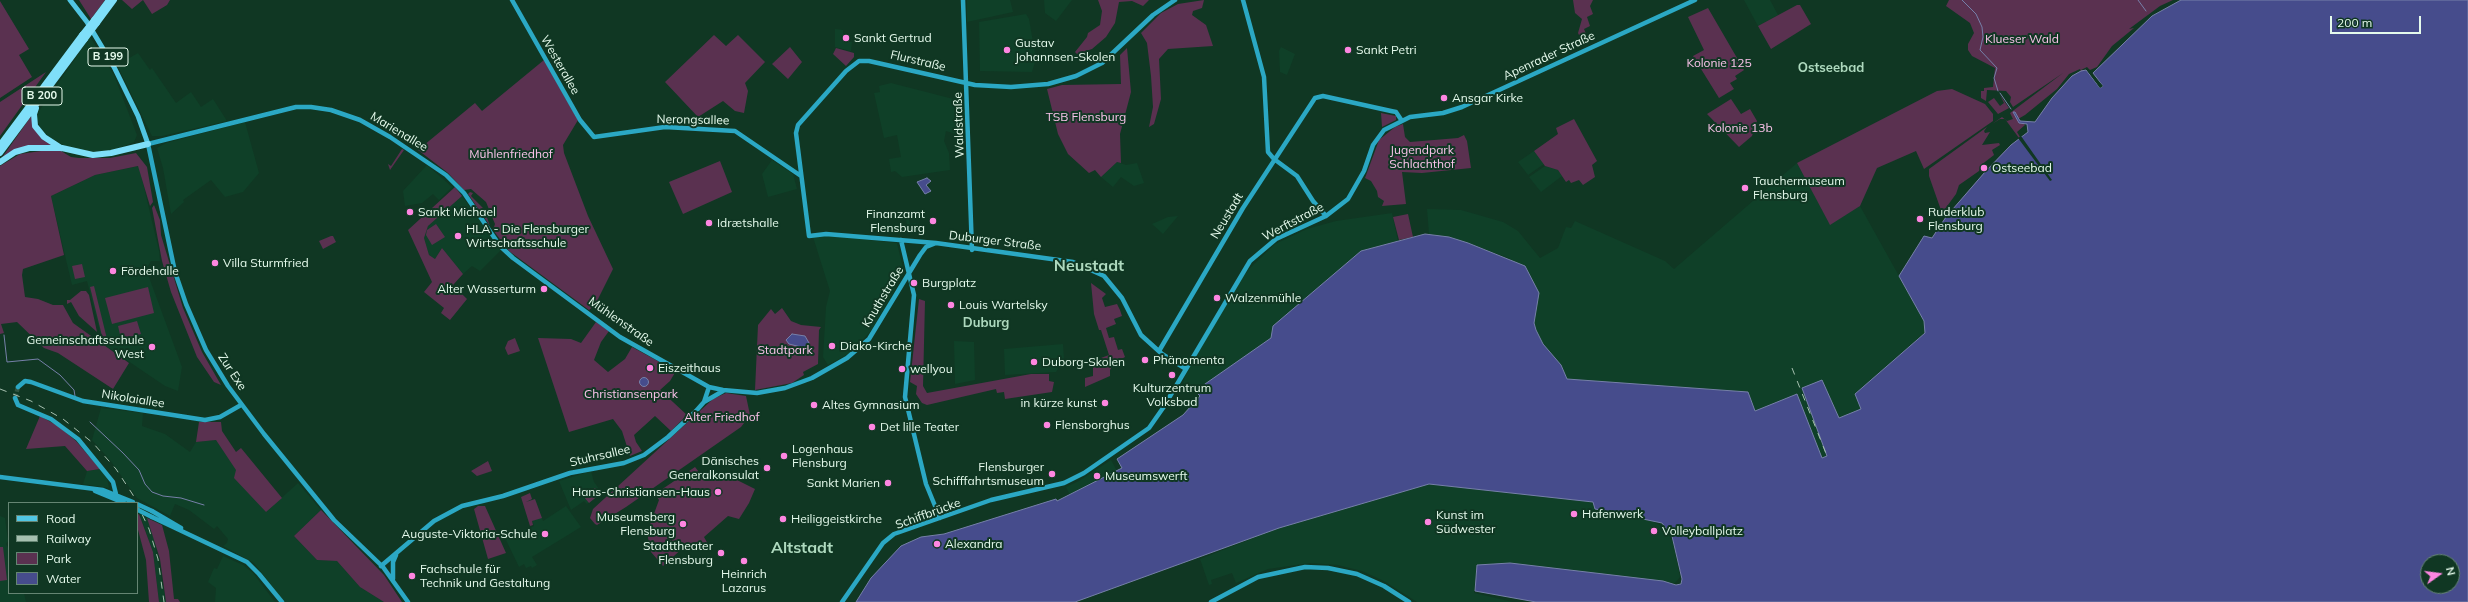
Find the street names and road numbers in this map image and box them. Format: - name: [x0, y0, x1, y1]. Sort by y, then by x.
- street label: Apenrader Straße: [1501, 28, 1597, 84]
- street label: Westerallee: [537, 33, 583, 97]
- road number: B 199: [88, 48, 128, 66]
- street label: Flurstraße: [889, 48, 947, 74]
- road number: B 200: [22, 87, 62, 105]
- street label: Waldstraße: [951, 92, 967, 158]
- street label: Marienallee: [368, 109, 430, 155]
- street label: Nerongsallee: [656, 112, 730, 128]
- street label: Neustadt: [1208, 190, 1246, 242]
- street label: Werftstraße: [1260, 200, 1326, 244]
- street label: Duburger Straße: [948, 228, 1042, 254]
- street label: Knuthstraße: [859, 264, 907, 330]
- street label: Mühlenstraße: [586, 294, 656, 350]
- street label: Zur Exe: [215, 351, 249, 393]
- street label: Nikolaiallee: [100, 387, 166, 411]
- street label: Stuhrsallee: [568, 442, 632, 470]
- street label: Schiffbrücke: [893, 496, 963, 532]

